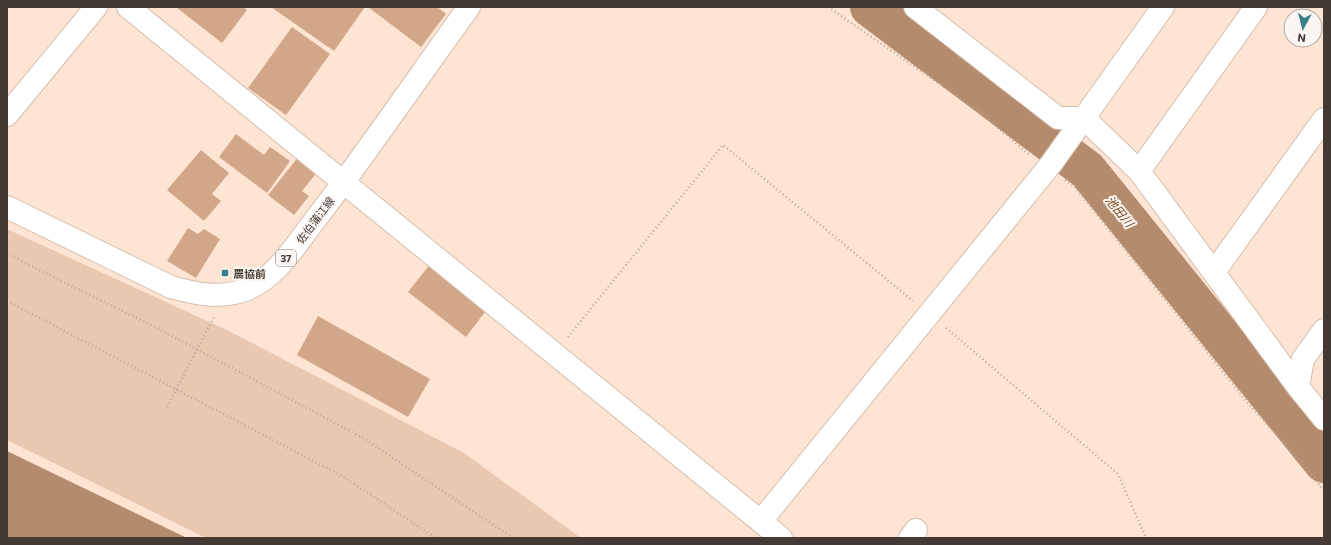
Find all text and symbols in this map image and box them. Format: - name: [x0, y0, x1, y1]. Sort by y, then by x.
- north arrow: [1283, 8, 1323, 48]
- text: N: [1297, 31, 1307, 45]
- water label: 池田川: [1103, 193, 1138, 231]
- street label: 佐伯蒲江線: [293, 194, 337, 246]
- road number: 37: [276, 250, 296, 266]
- place label: 農協前: [233, 267, 266, 280]
- marker: 農協前: [220, 268, 230, 278]

